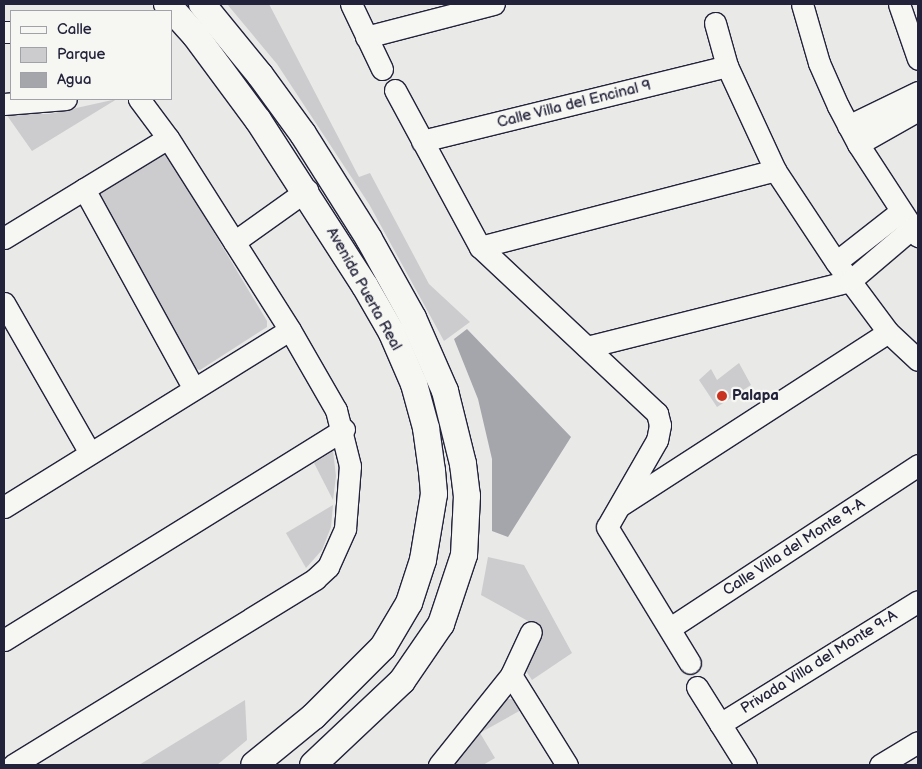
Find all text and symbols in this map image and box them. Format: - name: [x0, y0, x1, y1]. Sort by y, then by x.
- legend: [10, 10, 172, 100]
- text: Calle: [57, 20, 92, 39]
- text: Parque: [57, 45, 105, 64]
- text: Agua: [57, 70, 91, 89]
- street label: Calle Villa del Encinal 9: [495, 76, 653, 132]
- street label: Avenida Puerta Real: [323, 224, 405, 354]
- place label: Palapa: [732, 387, 779, 405]
- marker: Palapa: [716, 390, 728, 402]
- street label: Calle Villa del Monte 9-A: [720, 494, 868, 600]
- street label: Privada Villa del Monte 9-A: [737, 606, 901, 718]

